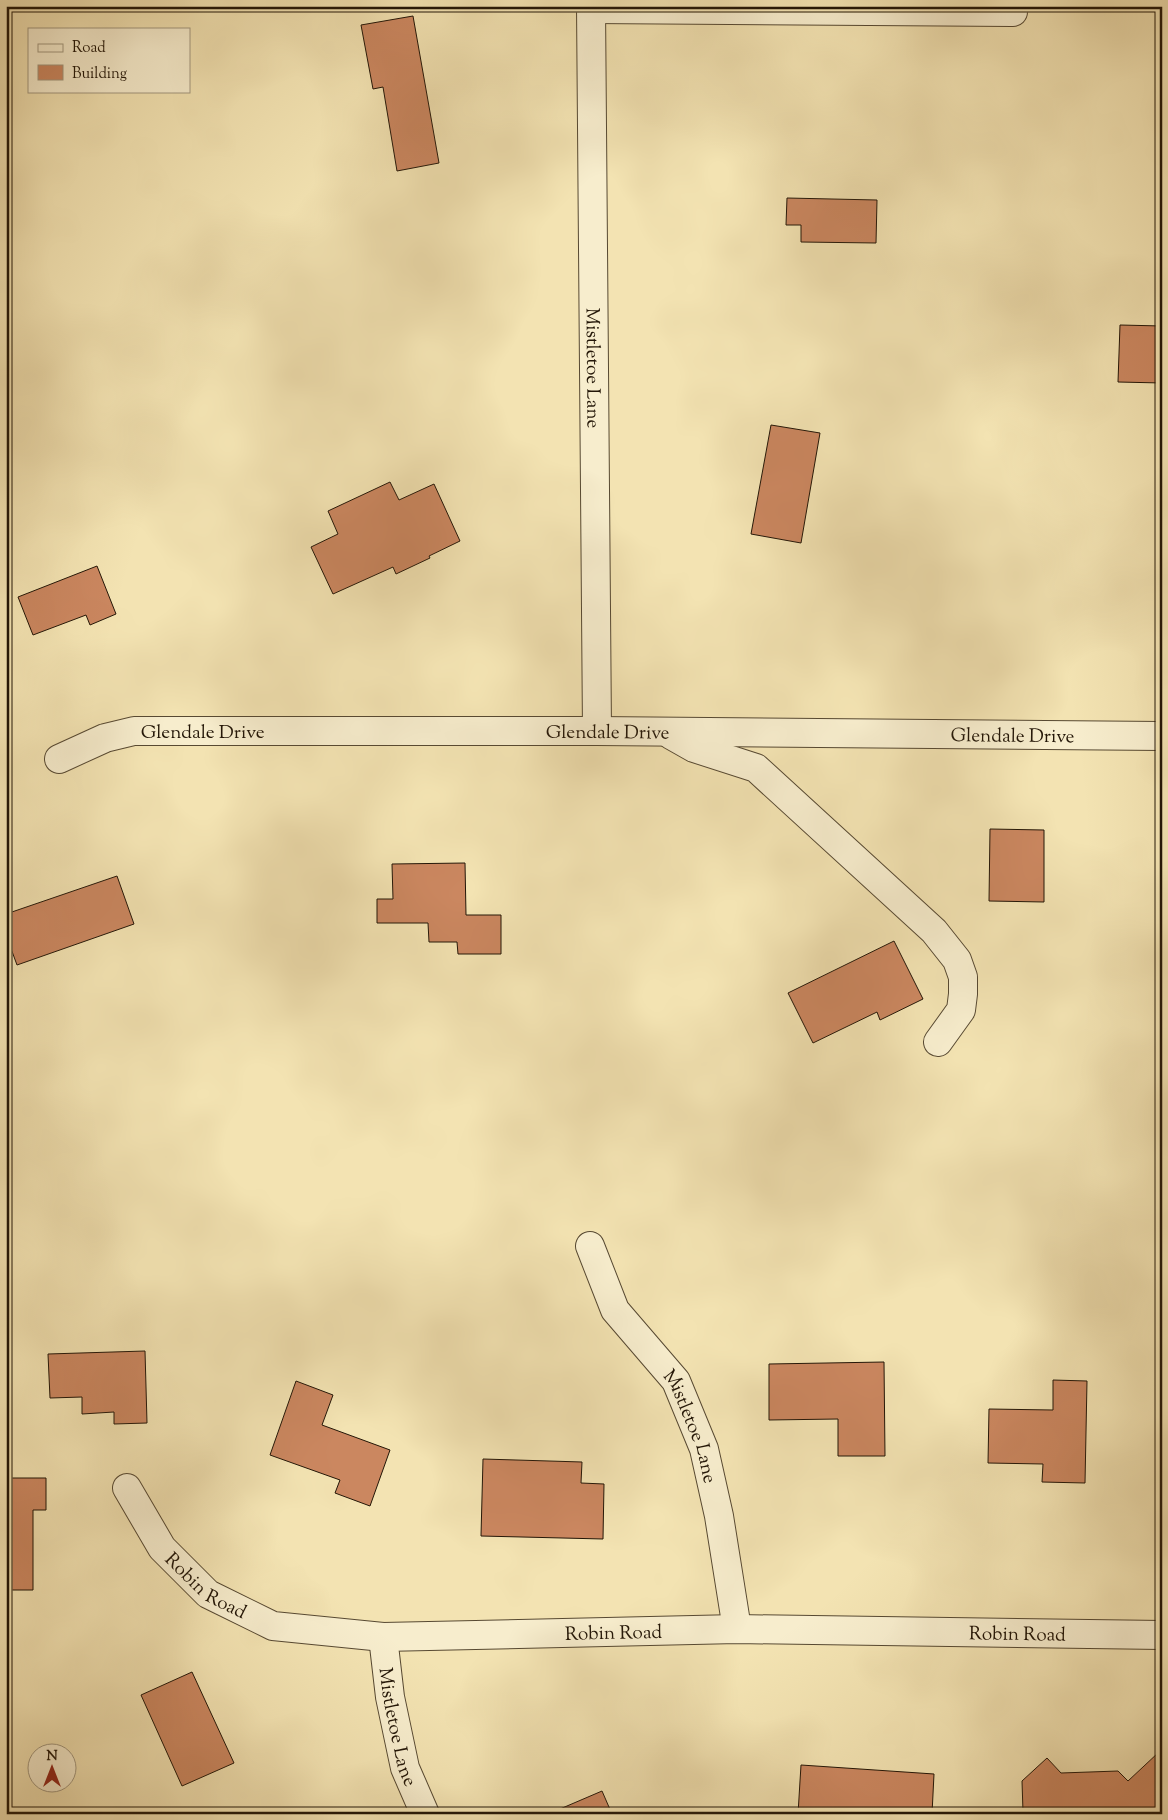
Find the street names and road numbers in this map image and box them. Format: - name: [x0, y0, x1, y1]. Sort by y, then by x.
- street label: Mistletoe Lane: [577, 308, 605, 429]
- street label: Glendale Drive: [141, 720, 265, 747]
- street label: Glendale Drive: [546, 720, 670, 748]
- street label: Glendale Drive: [950, 723, 1075, 751]
- street label: Mistletoe Lane: [656, 1364, 722, 1486]
- street label: Robin Road: [158, 1547, 251, 1627]
- street label: Robin Road: [565, 1620, 663, 1649]
- street label: Robin Road: [969, 1621, 1066, 1650]
- street label: Mistletoe Lane: [371, 1666, 422, 1791]

